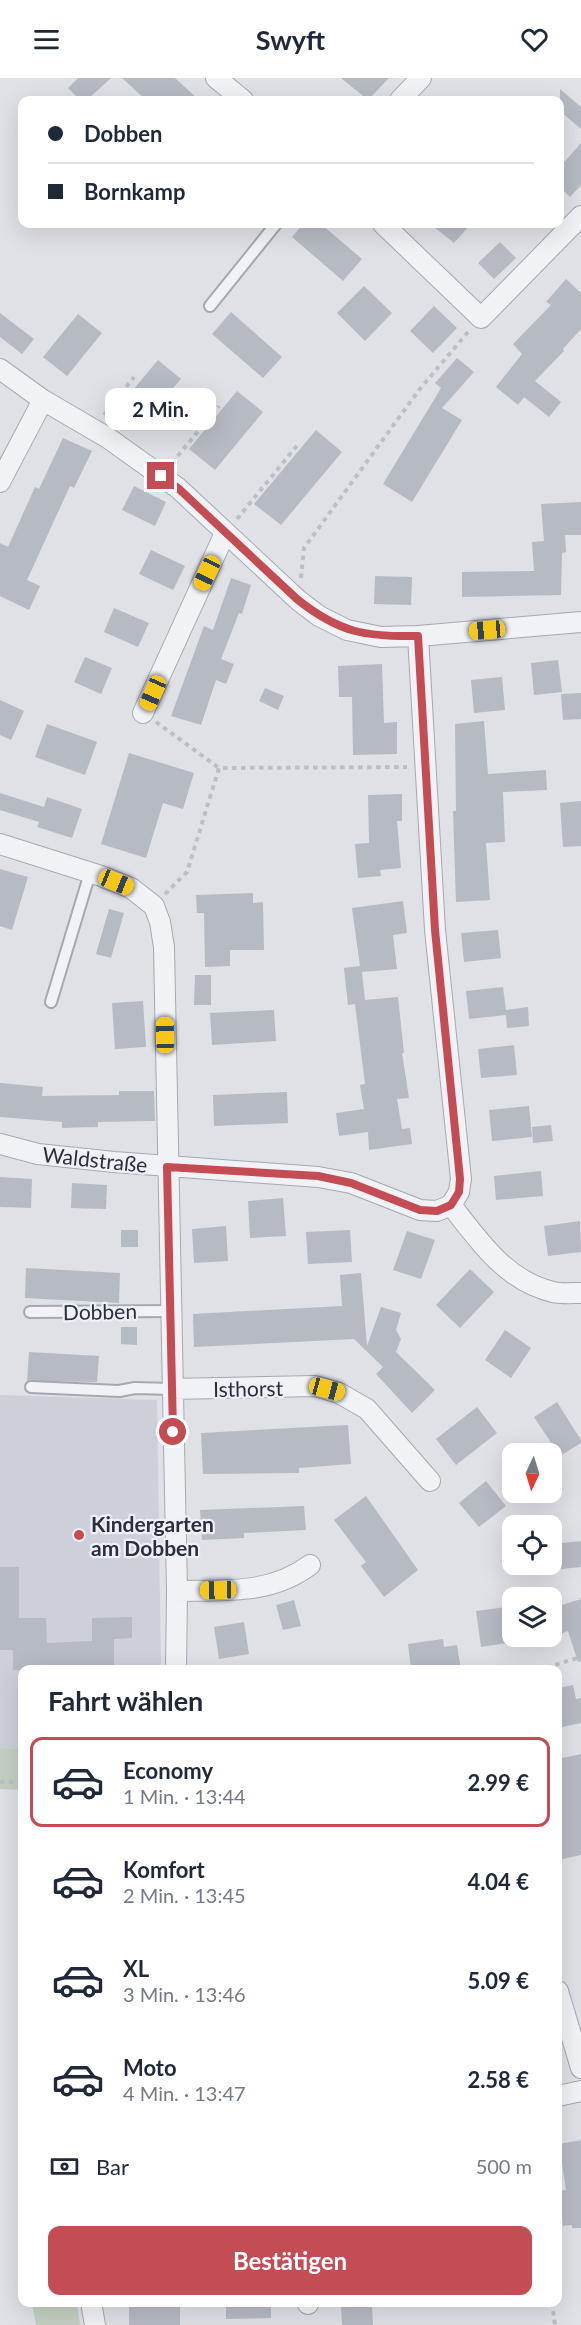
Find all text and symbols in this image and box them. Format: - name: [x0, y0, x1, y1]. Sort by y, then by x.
- icon: menu: [30, 23, 63, 56]
- text: Swyft: [256, 23, 325, 56]
- icon: heart: [518, 23, 551, 56]
- text: Dobben: [84, 120, 162, 147]
- text: Bornkamp: [84, 178, 185, 205]
- callout: 2 Min.: [106, 389, 216, 431]
- text: 2 Min.: [132, 397, 189, 421]
- route end: [147, 462, 174, 489]
- car: [191, 553, 223, 593]
- car: [468, 619, 506, 641]
- car: [137, 673, 169, 713]
- car: [96, 867, 136, 897]
- car: [156, 1017, 174, 1053]
- street label: Waldstraße: [41, 1141, 149, 1177]
- street label: Dobben: [63, 1298, 137, 1324]
- street label: Isthorst: [213, 1375, 284, 1401]
- car: [307, 1376, 347, 1402]
- route start: [159, 1418, 186, 1445]
- north arrow: [502, 1443, 562, 1503]
- map controls: [502, 1443, 562, 1647]
- place label: Kindergarten am Dobben: [91, 1511, 214, 1560]
- button: locate: [502, 1515, 562, 1575]
- marker: Kindergarten am Dobben: [72, 1528, 86, 1542]
- car: [200, 1581, 236, 1599]
- button: layers: [502, 1587, 562, 1647]
- text: Fahrt wählen: [48, 1684, 203, 1717]
- icon: car: [51, 1755, 105, 1809]
- text: Economy: [123, 1757, 213, 1784]
- text: 2.99 €: [467, 1769, 529, 1796]
- text: 1 Min. · 13:44: [123, 1784, 246, 1808]
- icon: car: [51, 1854, 105, 1908]
- text: Komfort: [123, 1856, 205, 1883]
- text: 4.04 €: [467, 1868, 529, 1895]
- text: 2 Min. · 13:45: [123, 1883, 246, 1907]
- icon: car: [51, 1953, 105, 2007]
- text: XL: [123, 1955, 149, 1982]
- text: 5.09 €: [467, 1967, 529, 1994]
- text: 3 Min. · 13:46: [123, 1982, 246, 2006]
- icon: car: [51, 2052, 105, 2106]
- text: Moto: [123, 2054, 177, 2081]
- text: 2.58 €: [467, 2066, 529, 2093]
- text: 4 Min. · 13:47: [123, 2081, 246, 2105]
- icon: cash: [48, 2150, 81, 2183]
- text: Bar: [96, 2153, 129, 2180]
- text: 500 m: [476, 2154, 532, 2178]
- button: Bestätigen: [48, 2226, 532, 2295]

